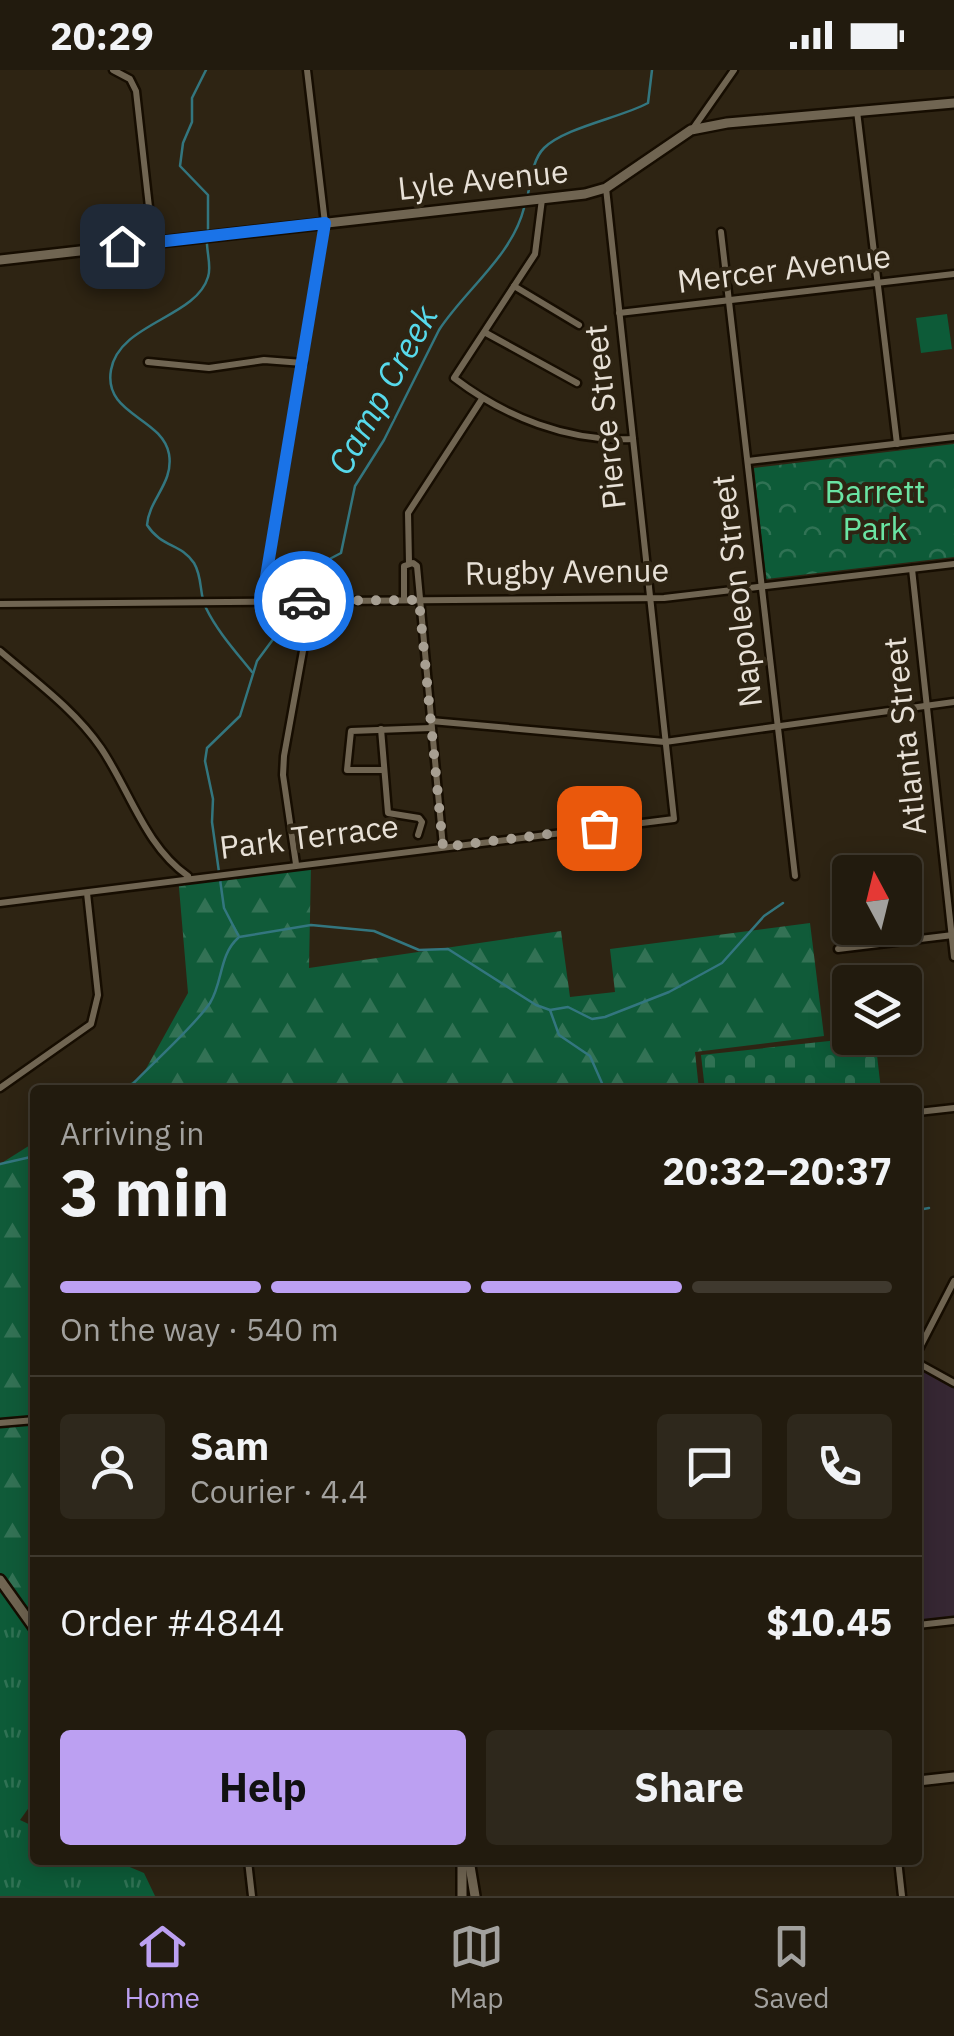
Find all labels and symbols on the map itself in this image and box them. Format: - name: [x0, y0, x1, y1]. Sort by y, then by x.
- street label: Lyle Avenue: [395, 149, 570, 209]
- pin: [80, 204, 165, 289]
- street label: Mercer Avenue: [675, 234, 893, 302]
- water label: Camp Creek: [317, 296, 448, 482]
- street label: Pierce Street: [573, 323, 635, 511]
- park label: Barrett Park: [824, 470, 926, 549]
- street label: Napoleon Street: [701, 472, 771, 710]
- street label: Rugby Avenue: [464, 548, 669, 594]
- courier: [254, 551, 354, 651]
- street label: Atlanta Street: [873, 635, 935, 837]
- pin: [557, 786, 642, 871]
- street label: Park Terrace: [217, 804, 401, 868]
- north arrow: [832, 855, 922, 945]

